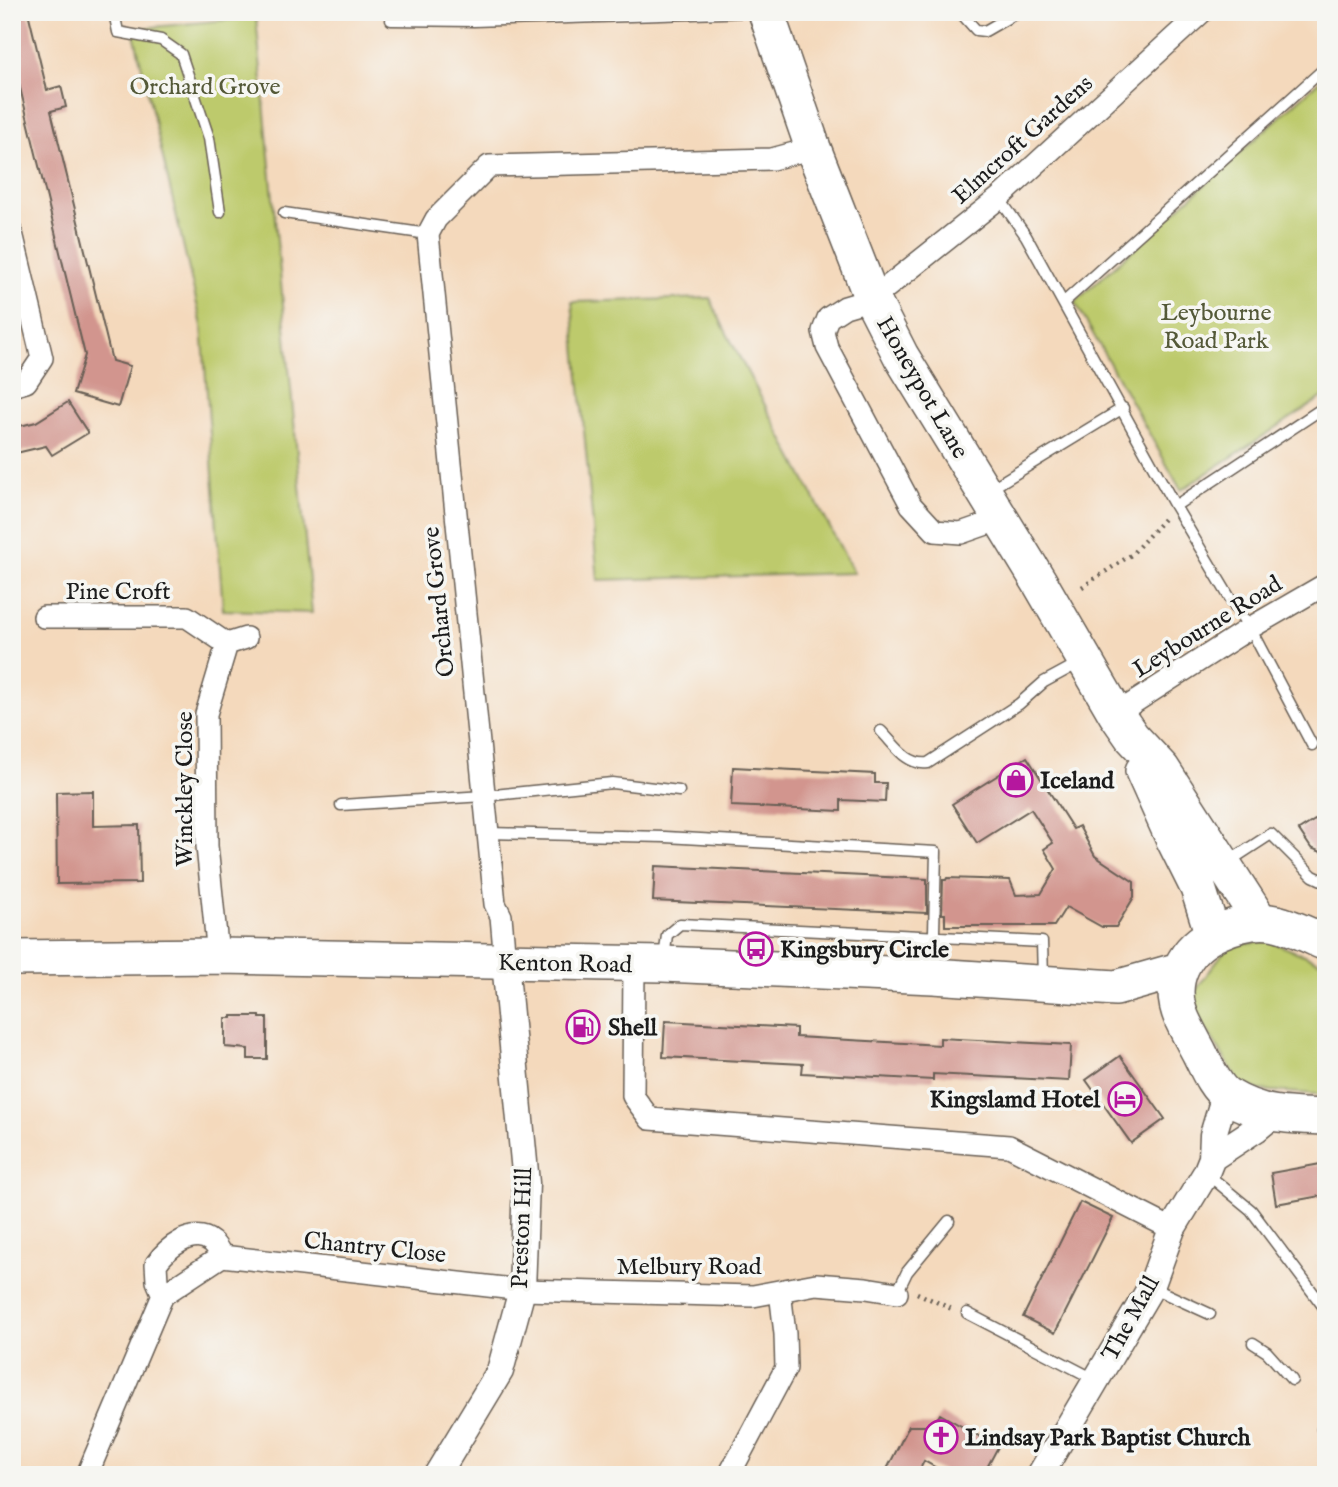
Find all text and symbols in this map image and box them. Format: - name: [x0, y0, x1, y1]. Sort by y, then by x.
- street label: Elmcroft Gardens: [946, 69, 1100, 212]
- park label: Orchard Grove: [129, 72, 281, 103]
- park label: Leybourne Road Park: [1161, 298, 1271, 357]
- street label: Honeypot Lane: [868, 311, 975, 465]
- street label: Orchard Grove: [416, 525, 463, 679]
- street label: Leybourne Road: [1127, 569, 1288, 686]
- street label: Pine Croft: [65, 577, 171, 608]
- street label: Winckley Close: [170, 711, 201, 867]
- shop icon: Iceland: [997, 761, 1035, 799]
- place label: Iceland: [1040, 766, 1115, 797]
- bus stop icon: Kingsbury Circle: [737, 930, 775, 968]
- place label: Kingsbury Circle: [780, 935, 949, 966]
- street label: Kenton Road: [498, 948, 633, 981]
- fuel station icon: Shell: [564, 1008, 602, 1046]
- place label: Shell: [608, 1013, 658, 1044]
- hotel icon: Kingslamd Hotel: [1106, 1080, 1144, 1118]
- place label: Kingslamd Hotel: [930, 1085, 1100, 1116]
- street label: Preston Hill: [505, 1166, 540, 1289]
- street label: Chantry Close: [302, 1226, 448, 1271]
- street label: Melbury Road: [616, 1252, 762, 1283]
- street label: The Mall: [1095, 1270, 1168, 1367]
- church icon: Lindsay Park Baptist Church: [922, 1418, 960, 1456]
- place label: Lindsay Park Baptist Church: [965, 1423, 1251, 1454]

